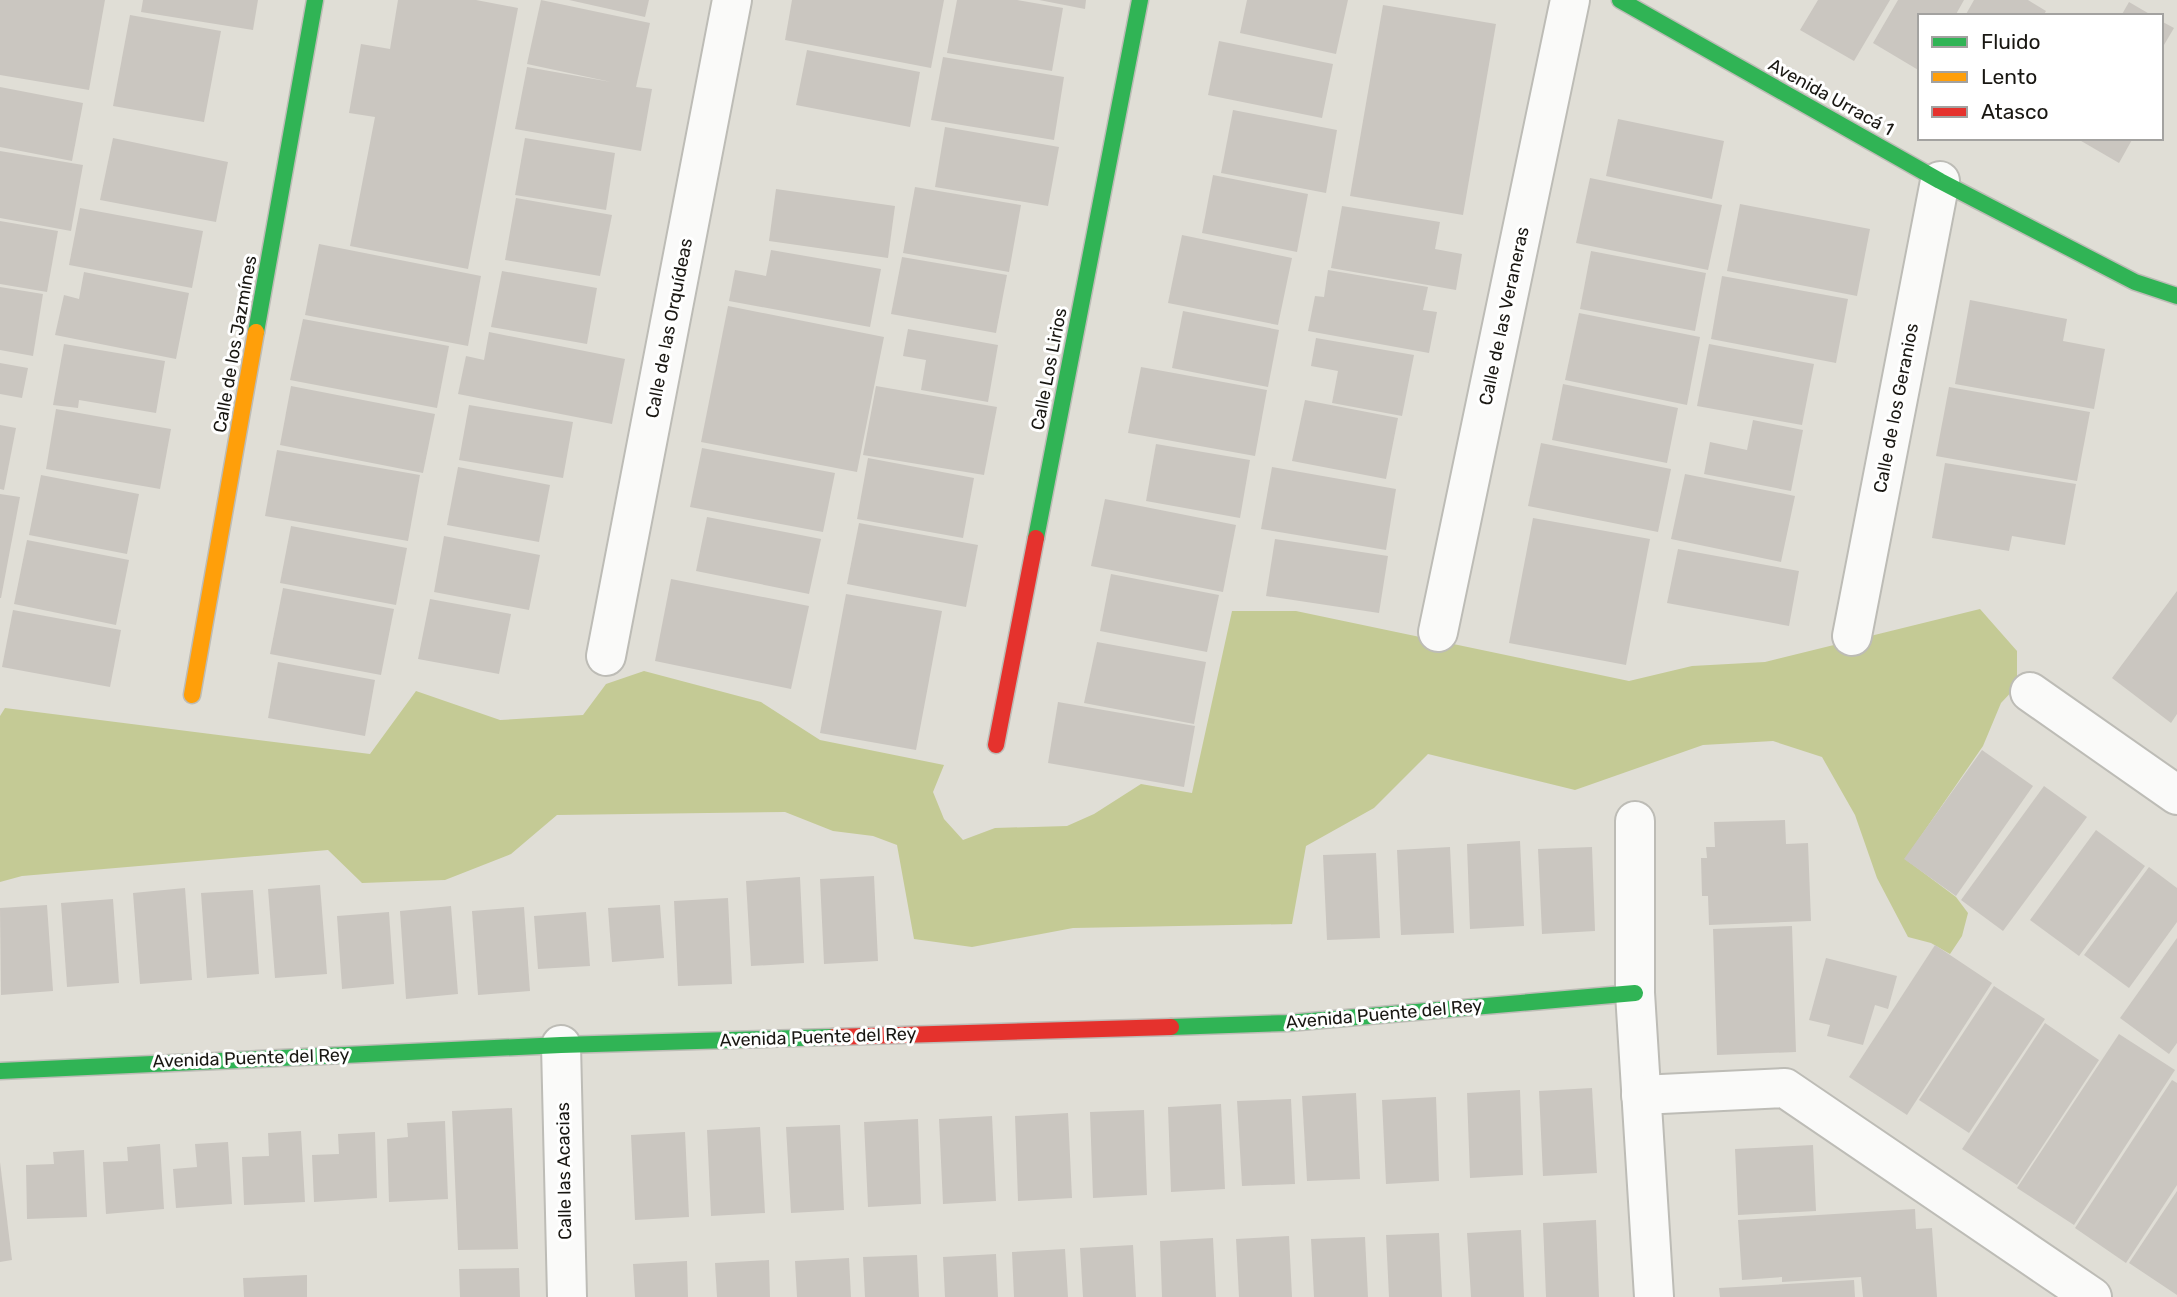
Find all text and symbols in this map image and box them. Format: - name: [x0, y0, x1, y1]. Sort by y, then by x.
- legend: [1918, 14, 2163, 140]
- text: Fluido: [1981, 29, 2041, 54]
- street label: Avenida Urracá 1: [1765, 54, 1897, 140]
- text: Lento: [1981, 64, 2037, 89]
- text: Atasco: [1981, 99, 2049, 124]
- street label: Calle de las Veraneras: [1474, 225, 1534, 407]
- street label: Calle de las Orquídeas: [641, 236, 697, 420]
- street label: Calle de los Jazmínes: [209, 254, 261, 434]
- street label: Calle Los Lirios: [1026, 306, 1072, 432]
- street label: Calle de los Geranios: [1869, 321, 1923, 495]
- street label: Avenida Puente del Rey: [1285, 994, 1483, 1034]
- street label: Avenida Puente del Rey: [719, 1023, 917, 1051]
- street label: Avenida Puente del Rey: [152, 1044, 350, 1072]
- street label: Calle las Acacias: [552, 1102, 576, 1240]

